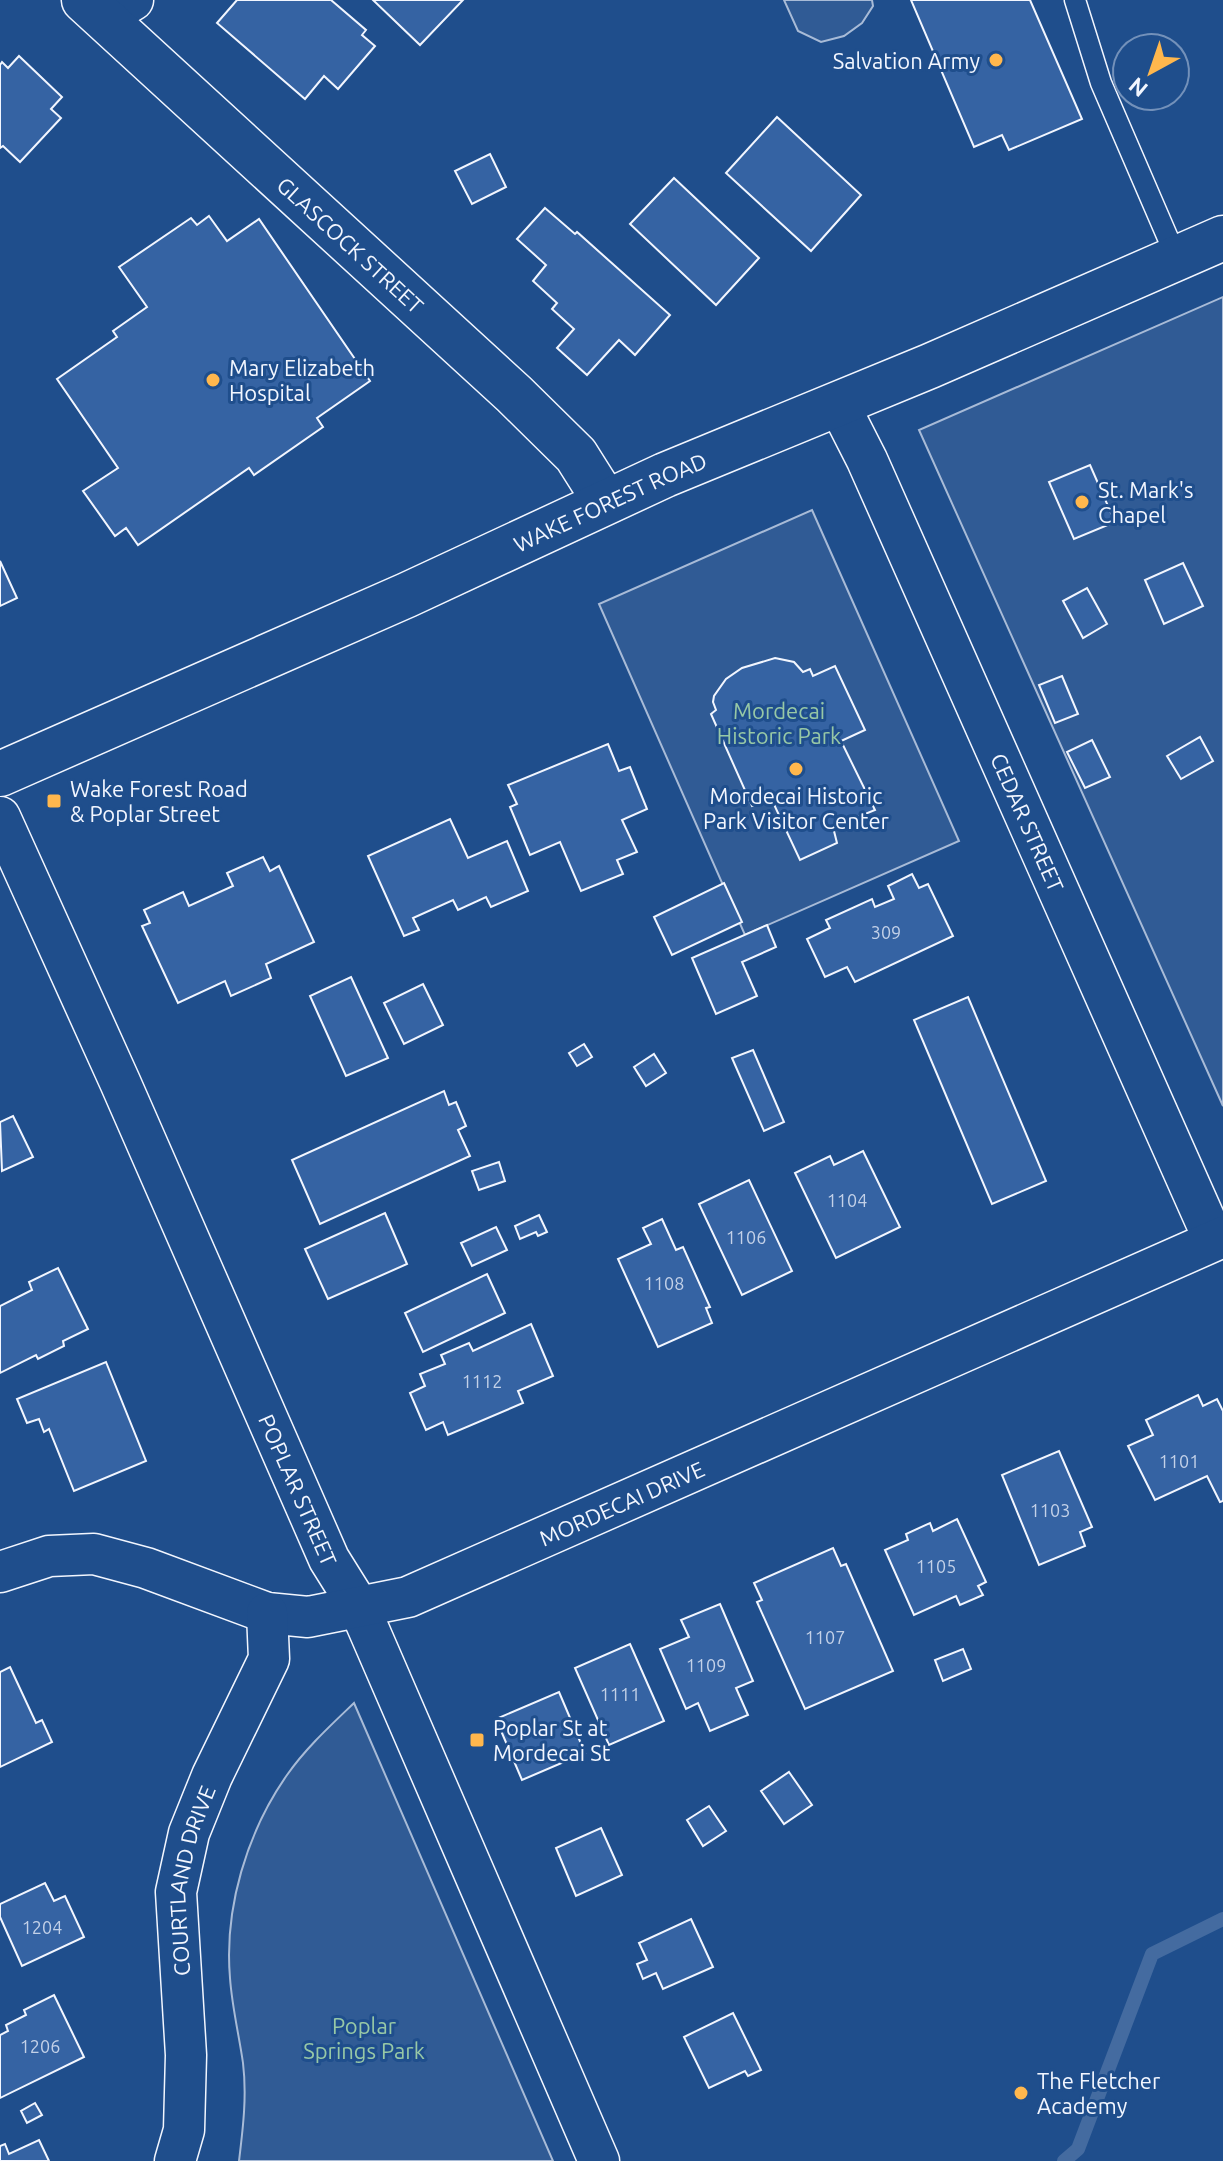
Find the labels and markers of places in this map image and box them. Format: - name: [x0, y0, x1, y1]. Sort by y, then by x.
- place label: Salvation Army: [833, 48, 980, 73]
- marker: Salvation Army: [987, 51, 1005, 69]
- place label: Mary Elizabeth Hospital: [229, 355, 375, 405]
- marker: Mary Elizabeth Hospital: [204, 371, 222, 389]
- place label: St. Mark's Chapel: [1098, 477, 1194, 527]
- marker: St. Mark's Chapel: [1073, 493, 1091, 511]
- marker: Mordecai Historic Park Visitor Center: [787, 760, 805, 778]
- place label: Wake Forest Road & Poplar Street: [70, 776, 248, 826]
- place label: Mordecai Historic Park Visitor Center: [703, 783, 890, 833]
- marker: Wake Forest Road & Poplar Street: [45, 792, 63, 810]
- place label: Poplar St at Mordecai St: [493, 1715, 611, 1765]
- marker: Poplar St at Mordecai St: [468, 1731, 486, 1749]
- place label: The Fletcher Academy: [1037, 2068, 1161, 2118]
- marker: The Fletcher Academy: [1012, 2084, 1030, 2102]

